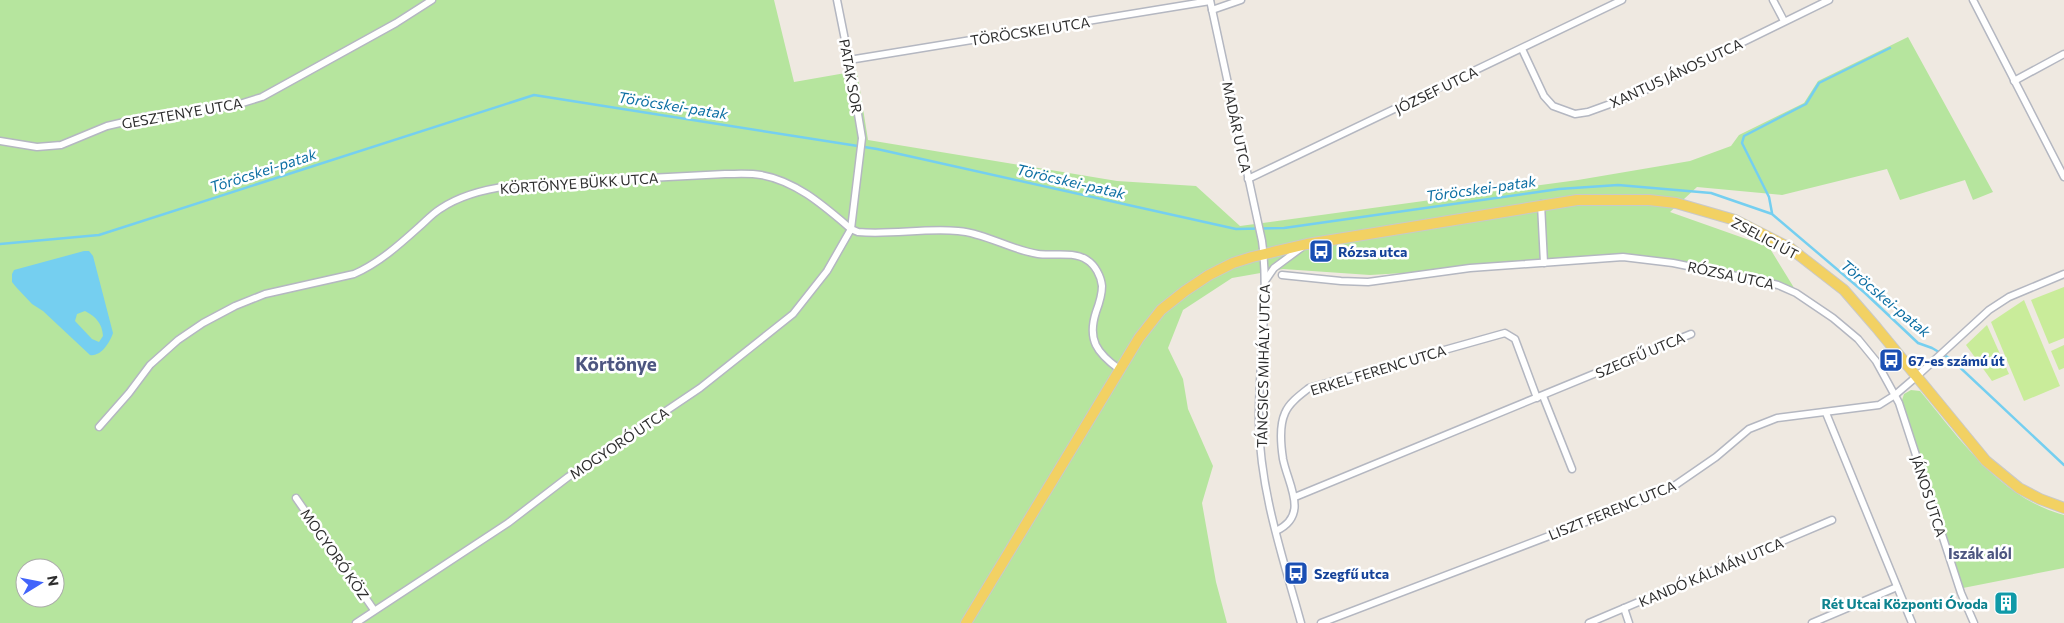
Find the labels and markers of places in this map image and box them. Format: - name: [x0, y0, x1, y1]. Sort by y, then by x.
- bus stop icon: Rózsa utca: [1308, 238, 1334, 264]
- place label: Rózsa utca: [1338, 243, 1407, 260]
- bus stop icon: 67-es számú út: [1878, 347, 1904, 373]
- place label: 67-es számú út: [1908, 352, 2005, 369]
- bus stop icon: Szegfű utca: [1283, 560, 1309, 586]
- place label: Szegfű utca: [1314, 565, 1389, 582]
- building icon: Rét Utcai Központi Óvoda: [1993, 590, 2019, 616]
- place label: Rét Utcai Központi Óvoda: [1822, 595, 1988, 612]

